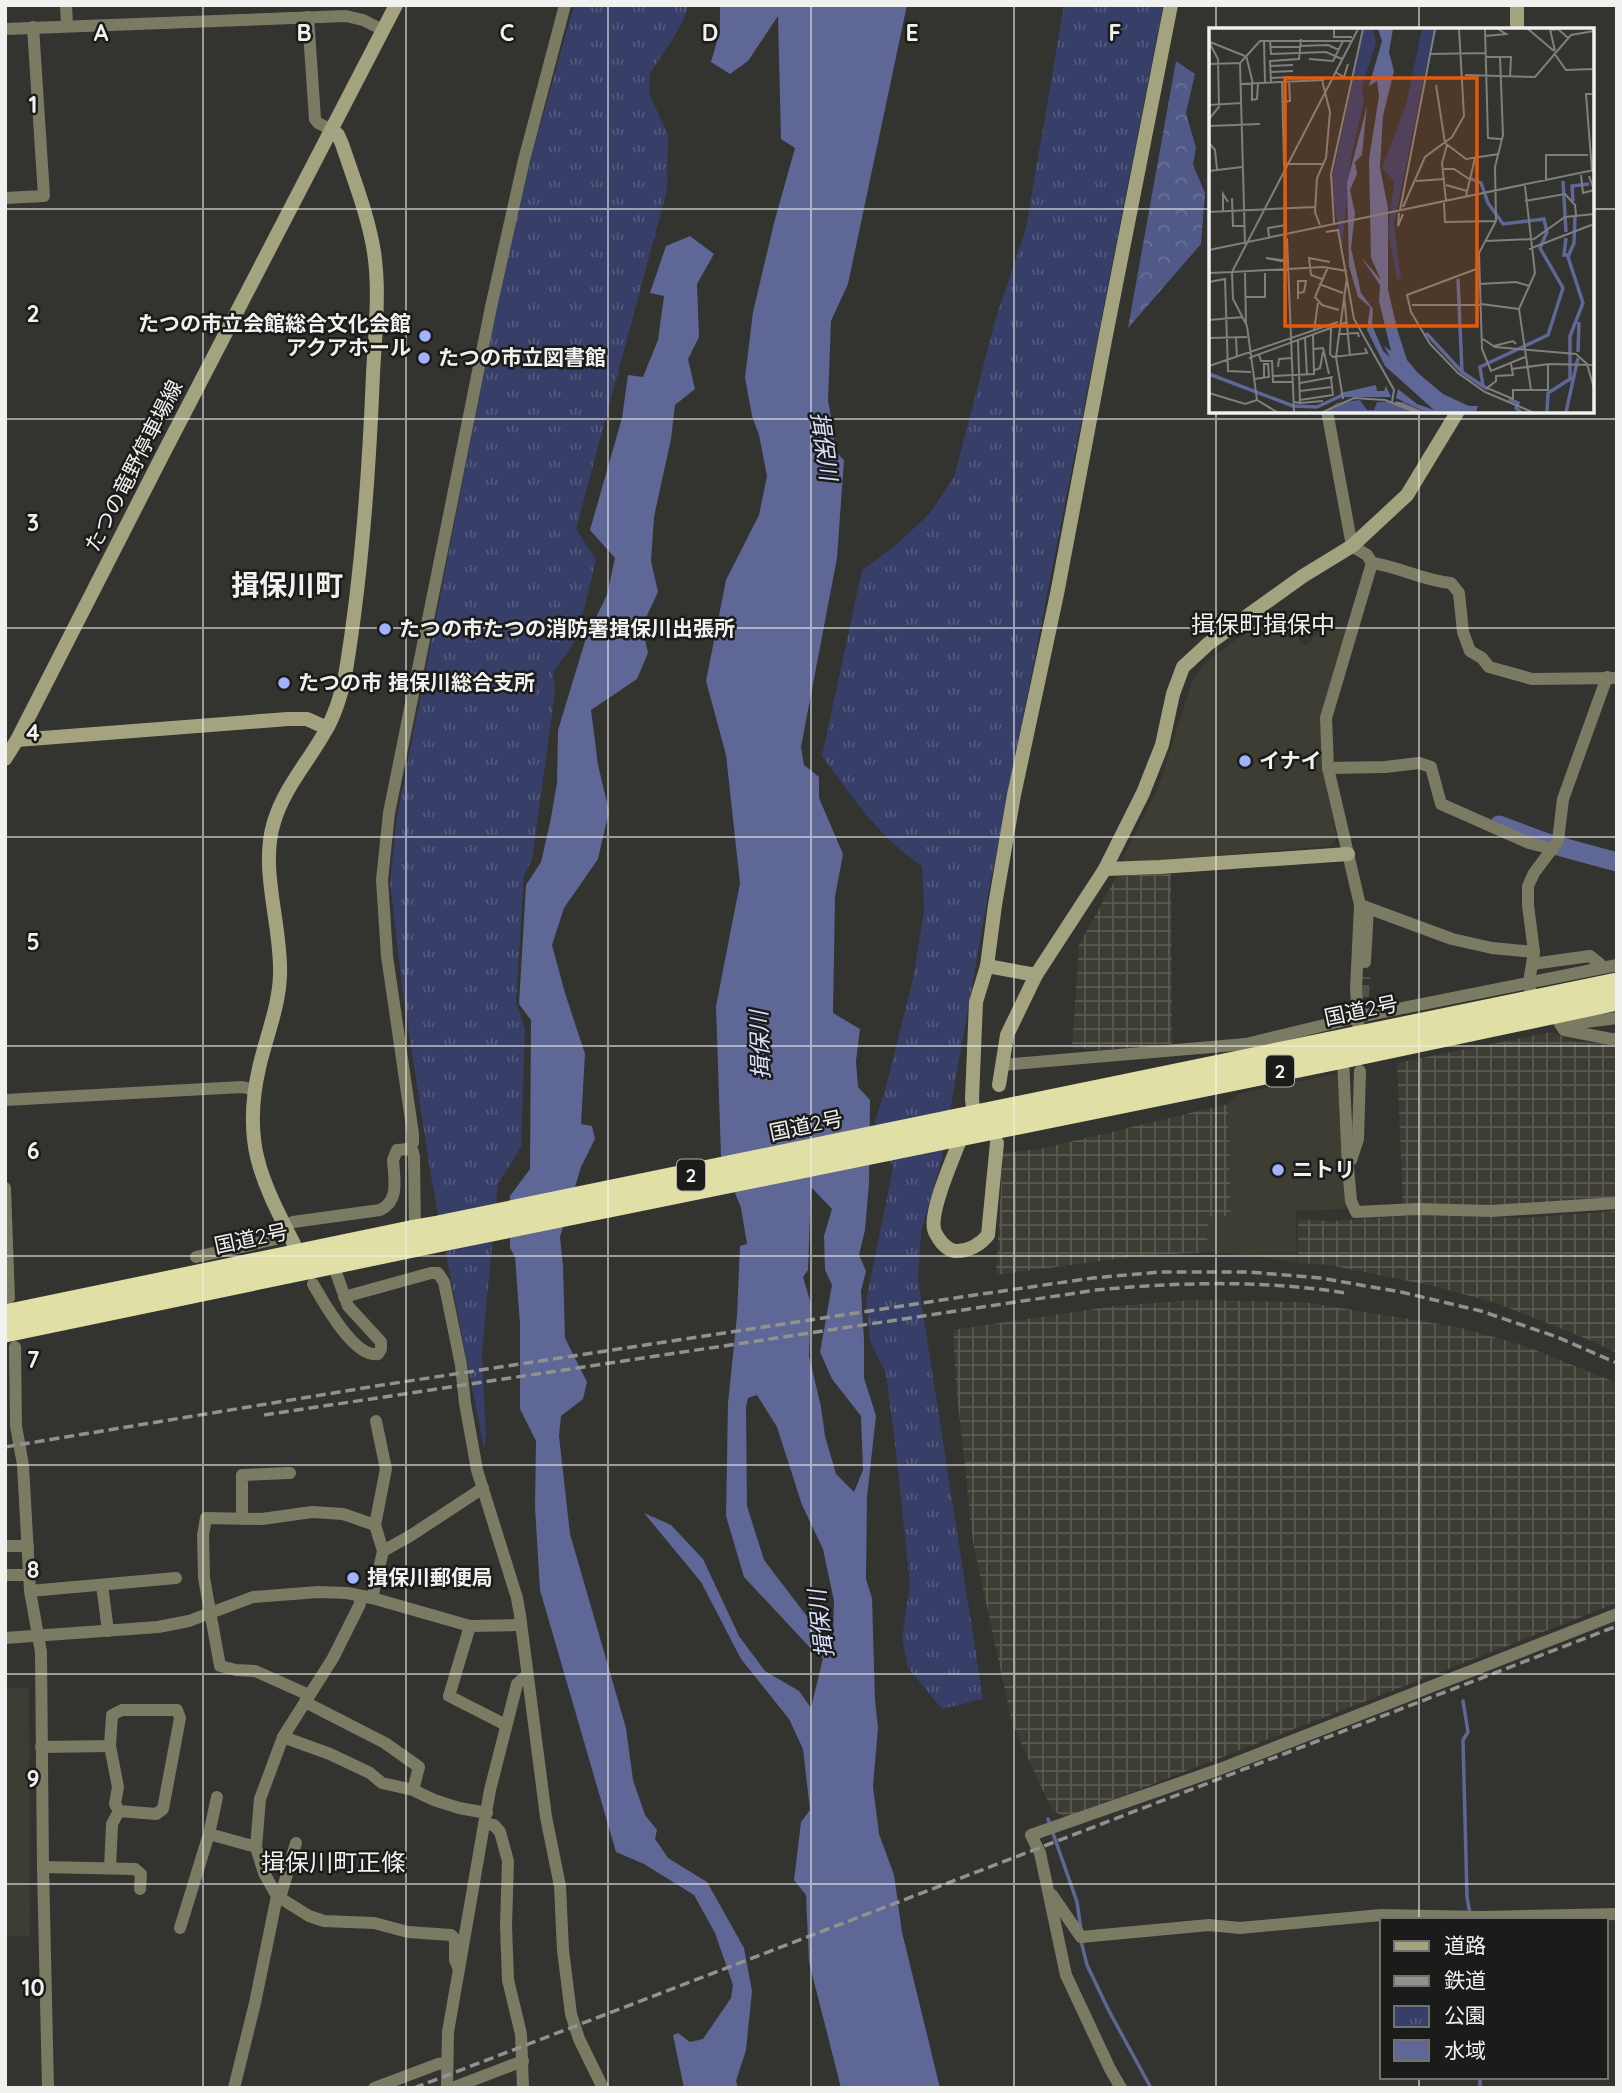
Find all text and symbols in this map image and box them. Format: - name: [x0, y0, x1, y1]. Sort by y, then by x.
- text: A: [94, 18, 109, 47]
- text: B: [296, 18, 312, 47]
- text: C: [500, 18, 514, 47]
- text: D: [702, 18, 718, 47]
- text: E: [905, 18, 919, 47]
- text: F: [1109, 18, 1121, 47]
- inset map: [1209, 28, 1594, 413]
- text: 1: [29, 90, 37, 119]
- text: 2: [26, 299, 40, 328]
- place label: たつの市立会館総合文化会館 アクアホール: [138, 310, 411, 360]
- marker: たつの市立会館総合文化会館 アクアホール: [417, 328, 433, 344]
- place label: たつの市立図書館: [438, 344, 606, 370]
- marker: たつの市立図書館: [416, 350, 432, 366]
- street label: たつの竜野停車場線: [79, 375, 188, 556]
- water label: 揖保川: [805, 410, 844, 485]
- text: 3: [27, 508, 39, 537]
- district label: 揖保川町: [231, 567, 343, 602]
- district label: 揖保町揖保中: [1191, 609, 1335, 639]
- place label: たつの市たつの消防署揖保川出張所: [399, 615, 735, 641]
- marker: たつの市たつの消防署揖保川出張所: [377, 621, 393, 637]
- place label: たつの市 揖保川総合支所: [298, 669, 535, 695]
- marker: たつの市 揖保川総合支所: [276, 675, 292, 691]
- text: 4: [26, 718, 40, 747]
- place label: イナイ: [1259, 747, 1322, 773]
- marker: イナイ: [1237, 753, 1253, 769]
- text: 5: [26, 927, 40, 956]
- street label: 国道2号: [1322, 990, 1400, 1030]
- water label: 揖保川: [744, 1007, 775, 1080]
- road number: 2: [1266, 1056, 1294, 1086]
- street label: 国道2号: [767, 1105, 845, 1145]
- text: 6: [27, 1136, 39, 1165]
- place label: ニトリ: [1292, 1156, 1355, 1182]
- road number: 2: [677, 1160, 705, 1190]
- marker: ニトリ: [1270, 1162, 1286, 1178]
- street label: 国道2号: [212, 1218, 290, 1258]
- text: 7: [27, 1345, 40, 1374]
- text: 8: [27, 1555, 39, 1584]
- place label: 揖保川郵便局: [367, 1564, 493, 1590]
- marker: 揖保川郵便局: [345, 1570, 361, 1586]
- water label: 揖保川: [802, 1585, 839, 1660]
- text: 9: [26, 1764, 40, 1793]
- district label: 揖保川町正條: [261, 1847, 405, 1877]
- legend: [1380, 1918, 1608, 2079]
- text: 道路: [1444, 1932, 1486, 1958]
- text: 鉄道: [1444, 1967, 1486, 1993]
- text: 10: [21, 1973, 45, 2002]
- text: 公園: [1444, 2002, 1486, 2028]
- text: 水域: [1444, 2037, 1486, 2063]

